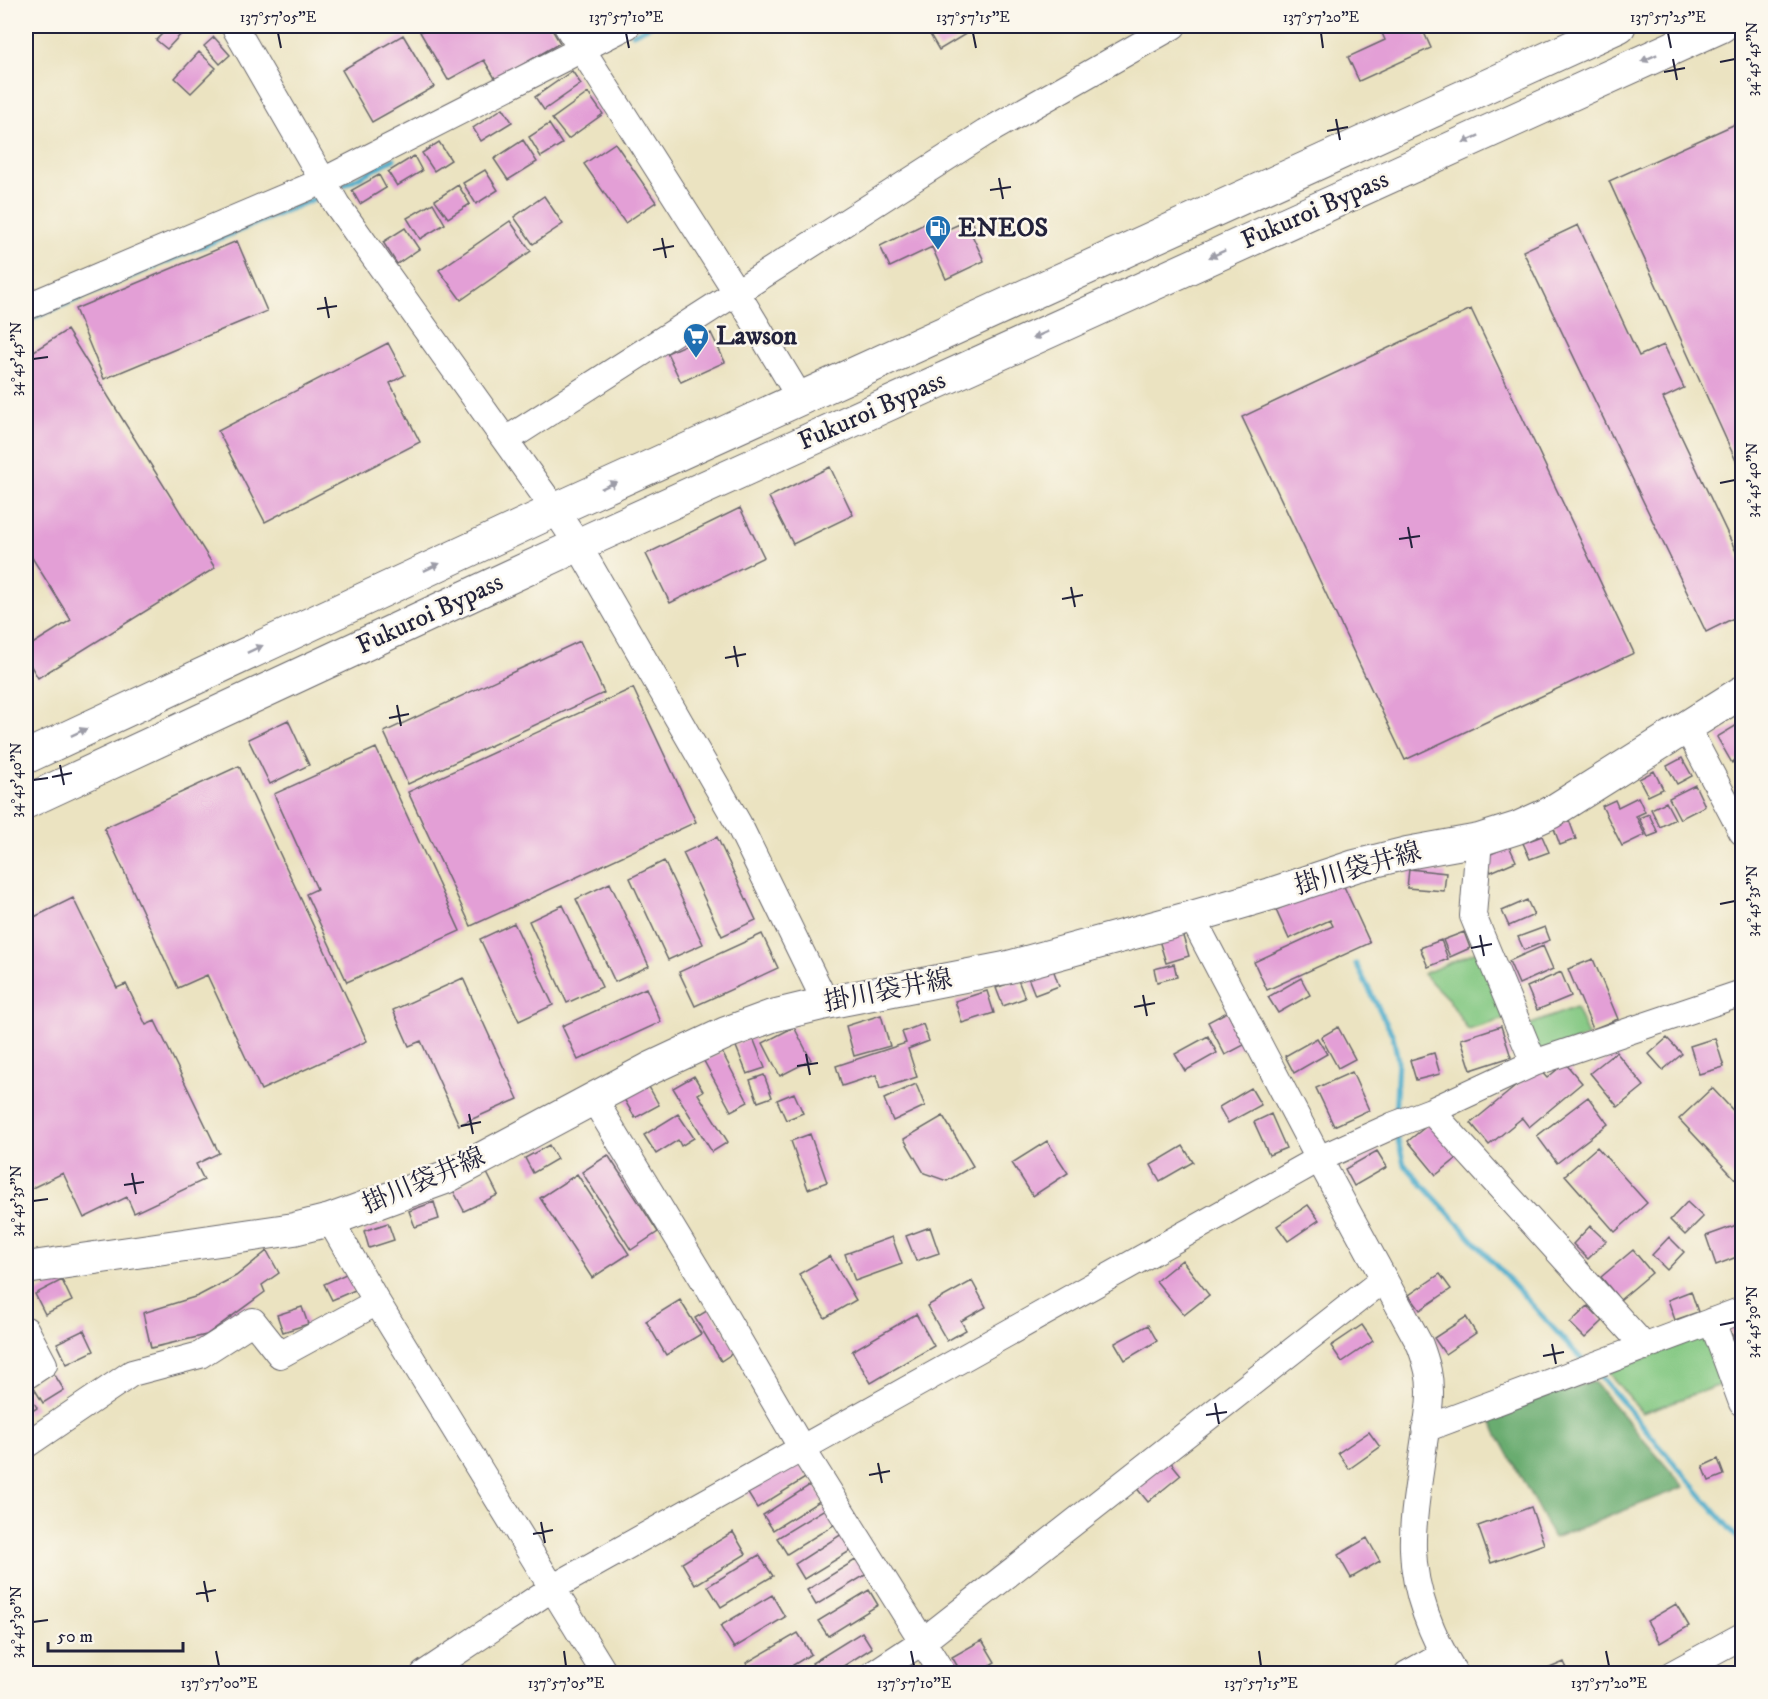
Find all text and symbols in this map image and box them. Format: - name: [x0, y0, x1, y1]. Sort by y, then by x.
- text: 137°57'05"E: [240, 8, 317, 27]
- text: 137°57'10"E: [589, 8, 664, 27]
- text: 137°57'15"E: [936, 8, 1010, 27]
- text: 137°57'20"E: [1283, 8, 1360, 27]
- text: 137°57'25"E: [1630, 8, 1706, 27]
- text: 34°45'45"N: [1743, 22, 1762, 96]
- one-way arrow: [1640, 54, 1658, 64]
- one-way arrow: [1462, 134, 1480, 144]
- street label: Fukuroi Bypass: [1236, 163, 1394, 257]
- place label: ENEOS: [958, 212, 1048, 245]
- fuel station icon: ENEOS: [923, 213, 953, 251]
- one-way arrow: [1209, 250, 1226, 259]
- place label: Lawson: [716, 320, 798, 353]
- supermarket icon: Lawson: [681, 321, 711, 359]
- text: 34°45'45"N: [7, 322, 26, 396]
- one-way arrow: [1030, 330, 1048, 340]
- street label: Fukuroi Bypass: [793, 364, 951, 458]
- text: 34°45'40"N: [1743, 442, 1762, 518]
- one-way arrow: [600, 481, 617, 490]
- one-way arrow: [424, 563, 441, 572]
- street label: Fukuroi Bypass: [351, 566, 509, 662]
- one-way arrow: [247, 645, 264, 654]
- one-way arrow: [70, 727, 87, 736]
- text: 34°45'40"N: [7, 742, 26, 818]
- street label: 掛川袋井線: [1291, 835, 1425, 903]
- text: 34°45'35"N: [1743, 865, 1762, 937]
- street label: 掛川袋井線: [821, 962, 955, 1020]
- street label: 掛川袋井線: [358, 1140, 490, 1222]
- text: 34°45'35"N: [7, 1165, 26, 1237]
- text: 34°45'30"N: [1743, 1286, 1762, 1358]
- text: 34°45'30"N: [7, 1586, 26, 1658]
- scale bar: [48, 1615, 183, 1653]
- text: 50 m: [57, 1626, 93, 1648]
- text: 137°57'00"E: [180, 1674, 258, 1693]
- text: 137°57'05"E: [528, 1674, 605, 1693]
- text: 137°57'10"E: [877, 1674, 952, 1693]
- text: 137°57'15"E: [1224, 1674, 1298, 1693]
- text: 137°57'20"E: [1571, 1674, 1648, 1693]

